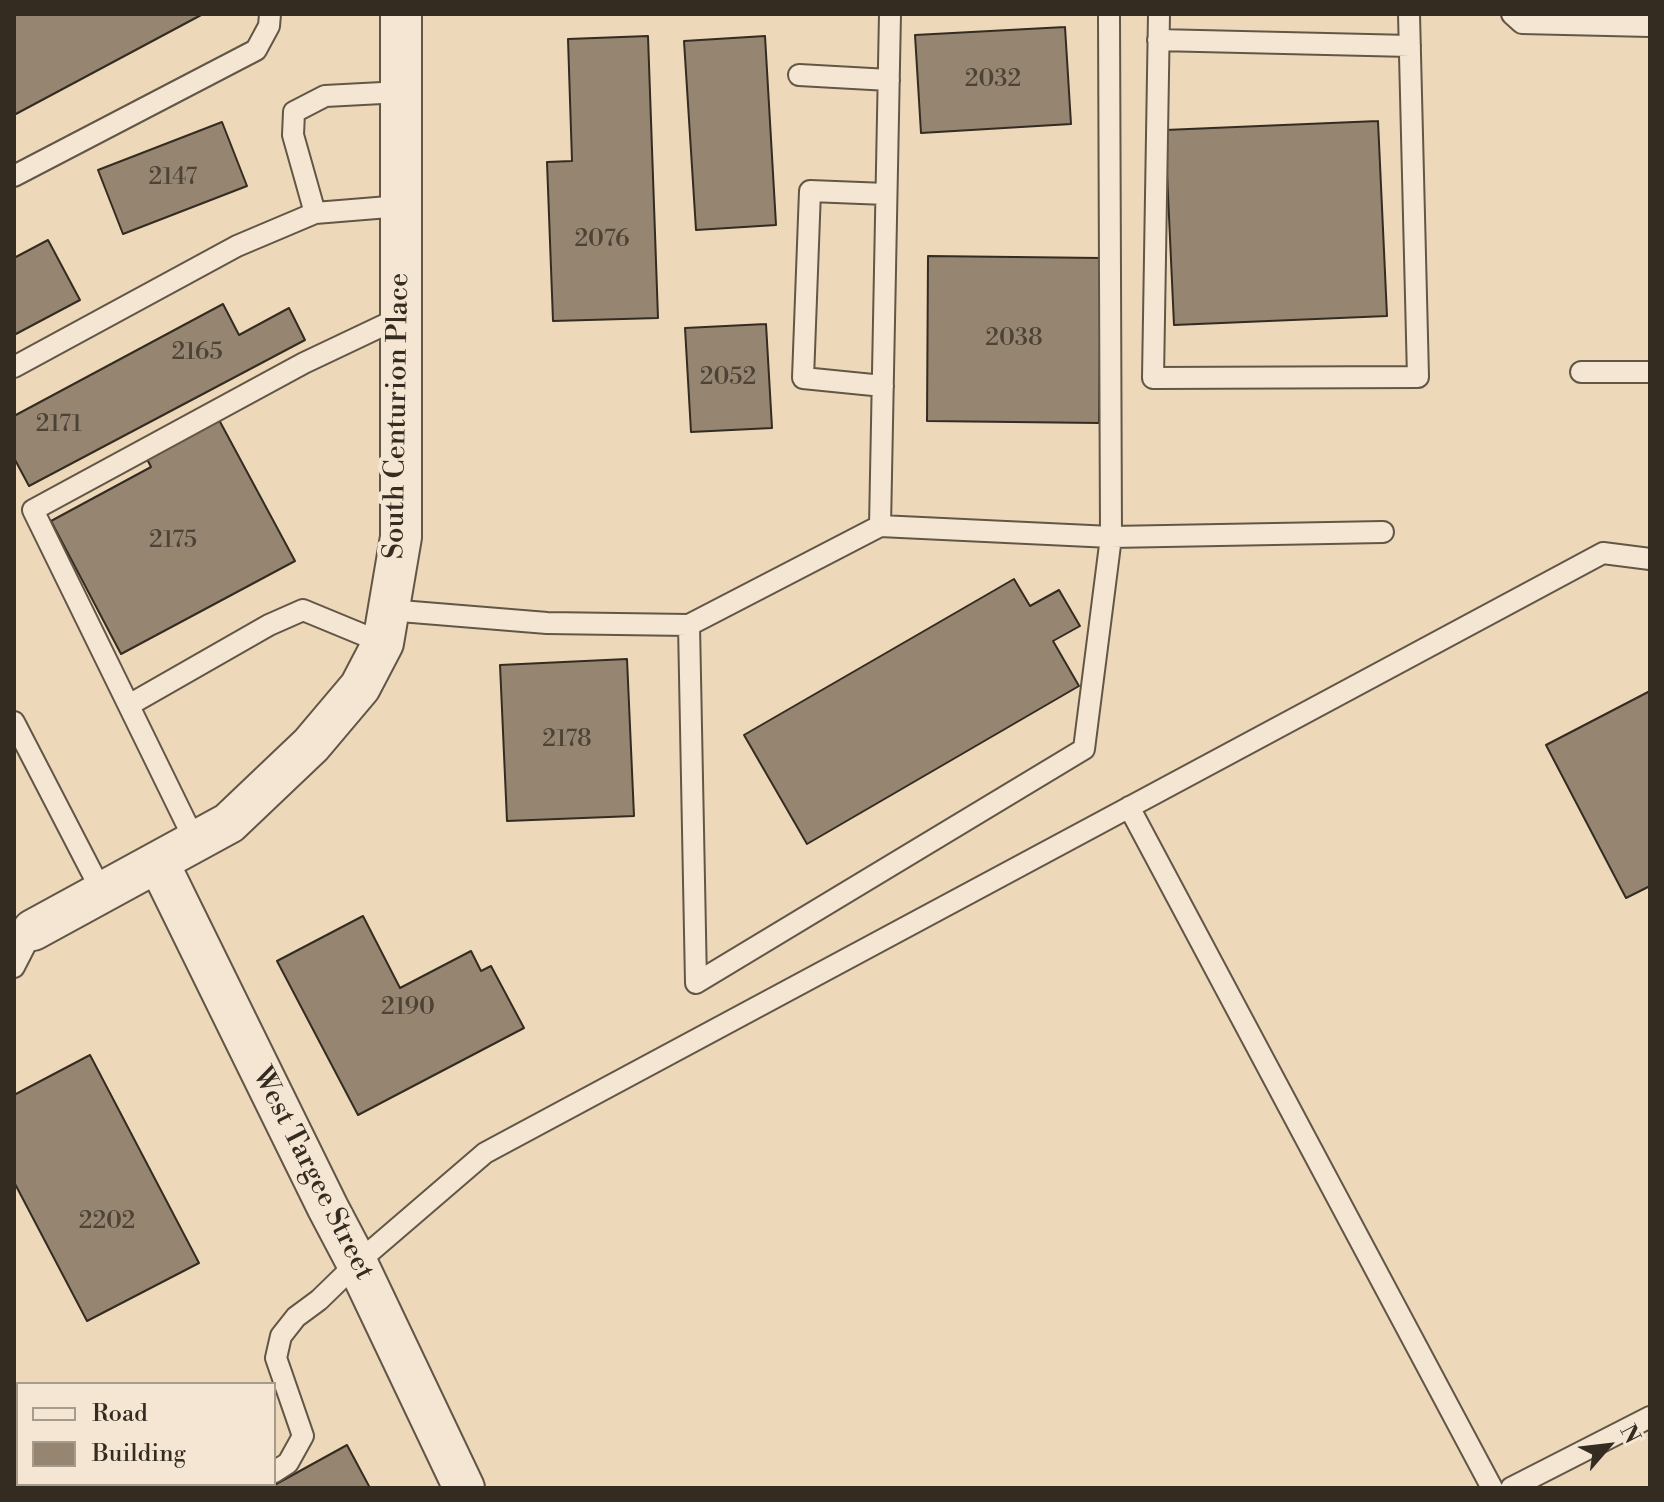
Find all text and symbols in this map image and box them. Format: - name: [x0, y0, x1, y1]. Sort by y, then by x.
- house number: 2032: [965, 66, 1021, 94]
- house number: 2147: [149, 164, 197, 192]
- house number: 2076: [574, 226, 630, 254]
- street label: South Centurion Place: [379, 273, 417, 559]
- house number: 2038: [985, 325, 1043, 353]
- house number: 2165: [171, 339, 223, 367]
- house number: 2052: [700, 364, 756, 392]
- house number: 2171: [36, 411, 82, 439]
- house number: 2175: [149, 527, 197, 555]
- house number: 2178: [542, 726, 592, 754]
- house number: 2190: [381, 994, 435, 1022]
- street label: West Targee Street: [244, 1062, 380, 1286]
- house number: 2202: [79, 1208, 135, 1236]
- legend: [16, 1382, 276, 1486]
- text: Road: [92, 1399, 148, 1429]
- north arrow: [1568, 1406, 1648, 1486]
- text: N: [1614, 1420, 1646, 1449]
- text: Building: [92, 1439, 186, 1469]

